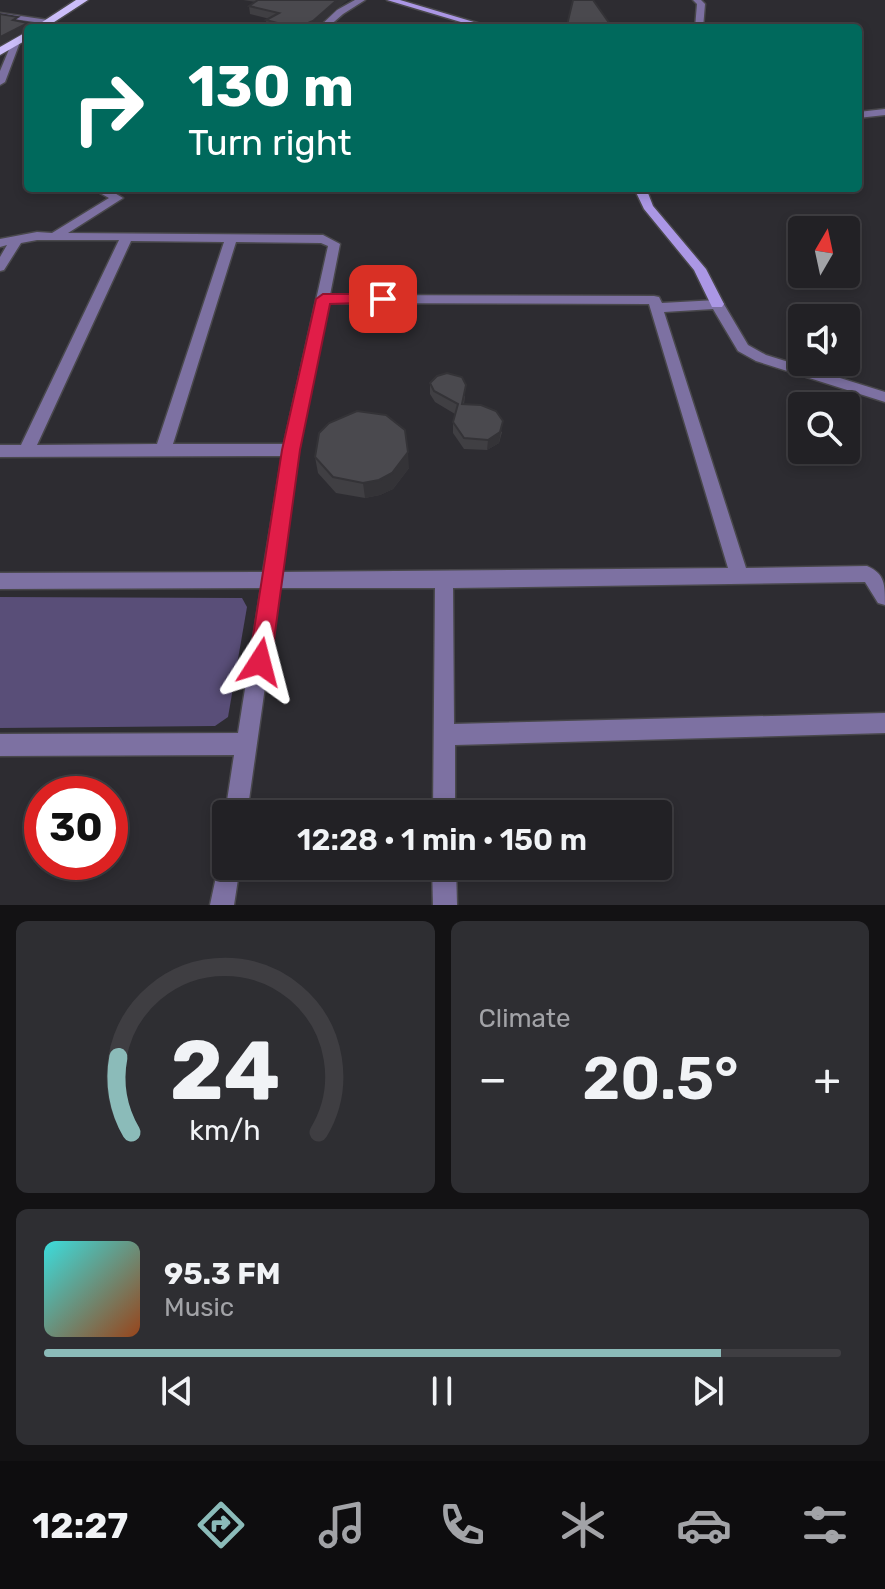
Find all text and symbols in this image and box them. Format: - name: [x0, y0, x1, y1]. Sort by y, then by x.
- text: 130 m: [188, 54, 354, 120]
- icon: right: [56, 56, 160, 160]
- text: Turn right: [188, 121, 352, 164]
- north arrow: [788, 216, 860, 288]
- map controls: [788, 216, 860, 464]
- pin: [349, 265, 417, 333]
- icon: arrive: [361, 277, 405, 321]
- button: sound: [788, 304, 860, 376]
- button: search: [788, 392, 860, 464]
- position arrow: [218, 620, 302, 704]
- speed limit sign: 30: [24, 776, 128, 880]
- text: 12:28 · 1 min · 150 m: [297, 822, 587, 858]
- text: Climate: [479, 1003, 571, 1034]
- text: 24: [170, 1021, 281, 1120]
- text: 20.5°: [582, 1043, 739, 1114]
- text: −: [479, 1053, 507, 1105]
- text: +: [814, 1053, 841, 1105]
- text: km/h: [190, 1113, 261, 1147]
- text: 95.3 FM: [164, 1256, 281, 1292]
- text: Music: [164, 1292, 234, 1323]
- icon: previous: [155, 1369, 199, 1413]
- icon: pause: [420, 1369, 464, 1413]
- icon: next: [686, 1369, 730, 1413]
- icon: directions: [193, 1497, 249, 1553]
- icon: music: [314, 1497, 370, 1553]
- icon: phone: [434, 1497, 490, 1553]
- icon: climate: [555, 1497, 611, 1553]
- icon: car: [676, 1497, 732, 1553]
- icon: filters: [797, 1497, 853, 1553]
- text: 12:27: [32, 1504, 128, 1547]

